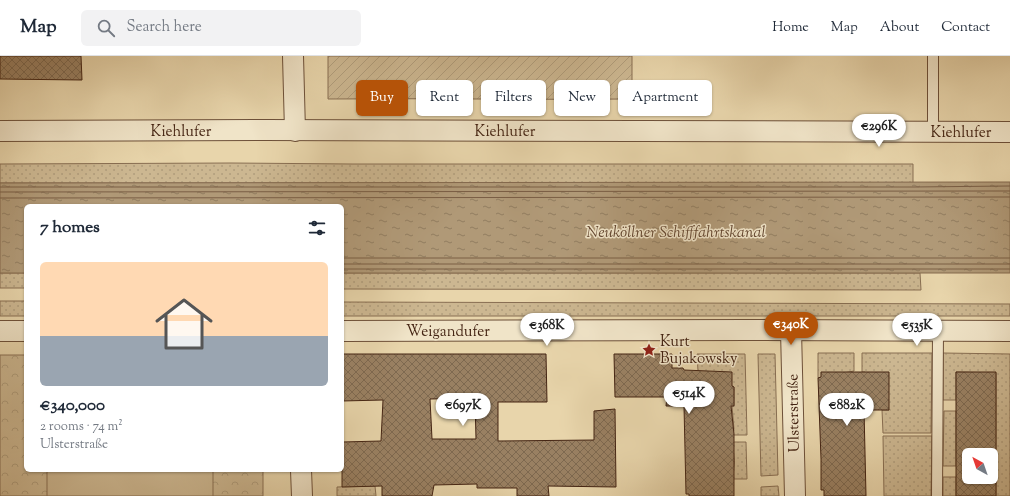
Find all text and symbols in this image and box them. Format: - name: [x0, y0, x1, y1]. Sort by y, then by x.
- search box: [81, 10, 361, 46]
- text: Map: [20, 14, 57, 41]
- icon: search: [95, 17, 117, 39]
- text: Search here: [127, 17, 202, 38]
- text: Home: [772, 18, 809, 38]
- text: Map: [831, 18, 858, 38]
- text: About: [880, 18, 919, 38]
- text: Contact: [941, 18, 990, 38]
- chip: Buy: [356, 80, 408, 116]
- chip: Rent: [416, 80, 473, 116]
- chip: Filters: [481, 80, 546, 116]
- chip: New: [554, 80, 610, 116]
- chip: Apartment: [618, 80, 712, 116]
- pin: €296K: [851, 114, 907, 148]
- text: €296K: [861, 118, 897, 136]
- street label: Kiehlufer: [151, 122, 212, 143]
- street label: Kiehlufer: [475, 122, 536, 143]
- street label: Kiehlufer: [931, 123, 992, 144]
- text: 7 homes: [40, 216, 100, 240]
- icon: filters: [306, 217, 328, 239]
- water label: Neuköllner Schifffahrtskanal: [586, 222, 766, 245]
- icon: home: [148, 288, 220, 360]
- pin: €340K: [763, 312, 819, 346]
- pin: €368K: [519, 313, 575, 347]
- pin: €535K: [889, 313, 945, 347]
- text: €340K: [773, 316, 809, 334]
- text: €368K: [529, 317, 565, 335]
- text: €535K: [901, 317, 933, 335]
- street label: Weigandufer: [406, 322, 490, 343]
- place label: Kurt Bujakowsky: [660, 332, 738, 370]
- place icon: Kurt Bujakowsky: [641, 342, 657, 358]
- street label: Ulsterstraße: [783, 374, 806, 452]
- pin: €514K: [661, 381, 717, 415]
- text: €514K: [673, 385, 705, 403]
- pin: €697K: [435, 393, 491, 427]
- pin: €882K: [819, 393, 875, 427]
- text: €340,000: [40, 394, 105, 418]
- text: €697K: [445, 397, 481, 415]
- text: €882K: [829, 397, 865, 415]
- text: 2 rooms · 74 m²: [40, 418, 123, 436]
- text: Ulsterstraße: [40, 436, 108, 454]
- north arrow: [962, 448, 998, 484]
- map controls: [962, 448, 998, 484]

